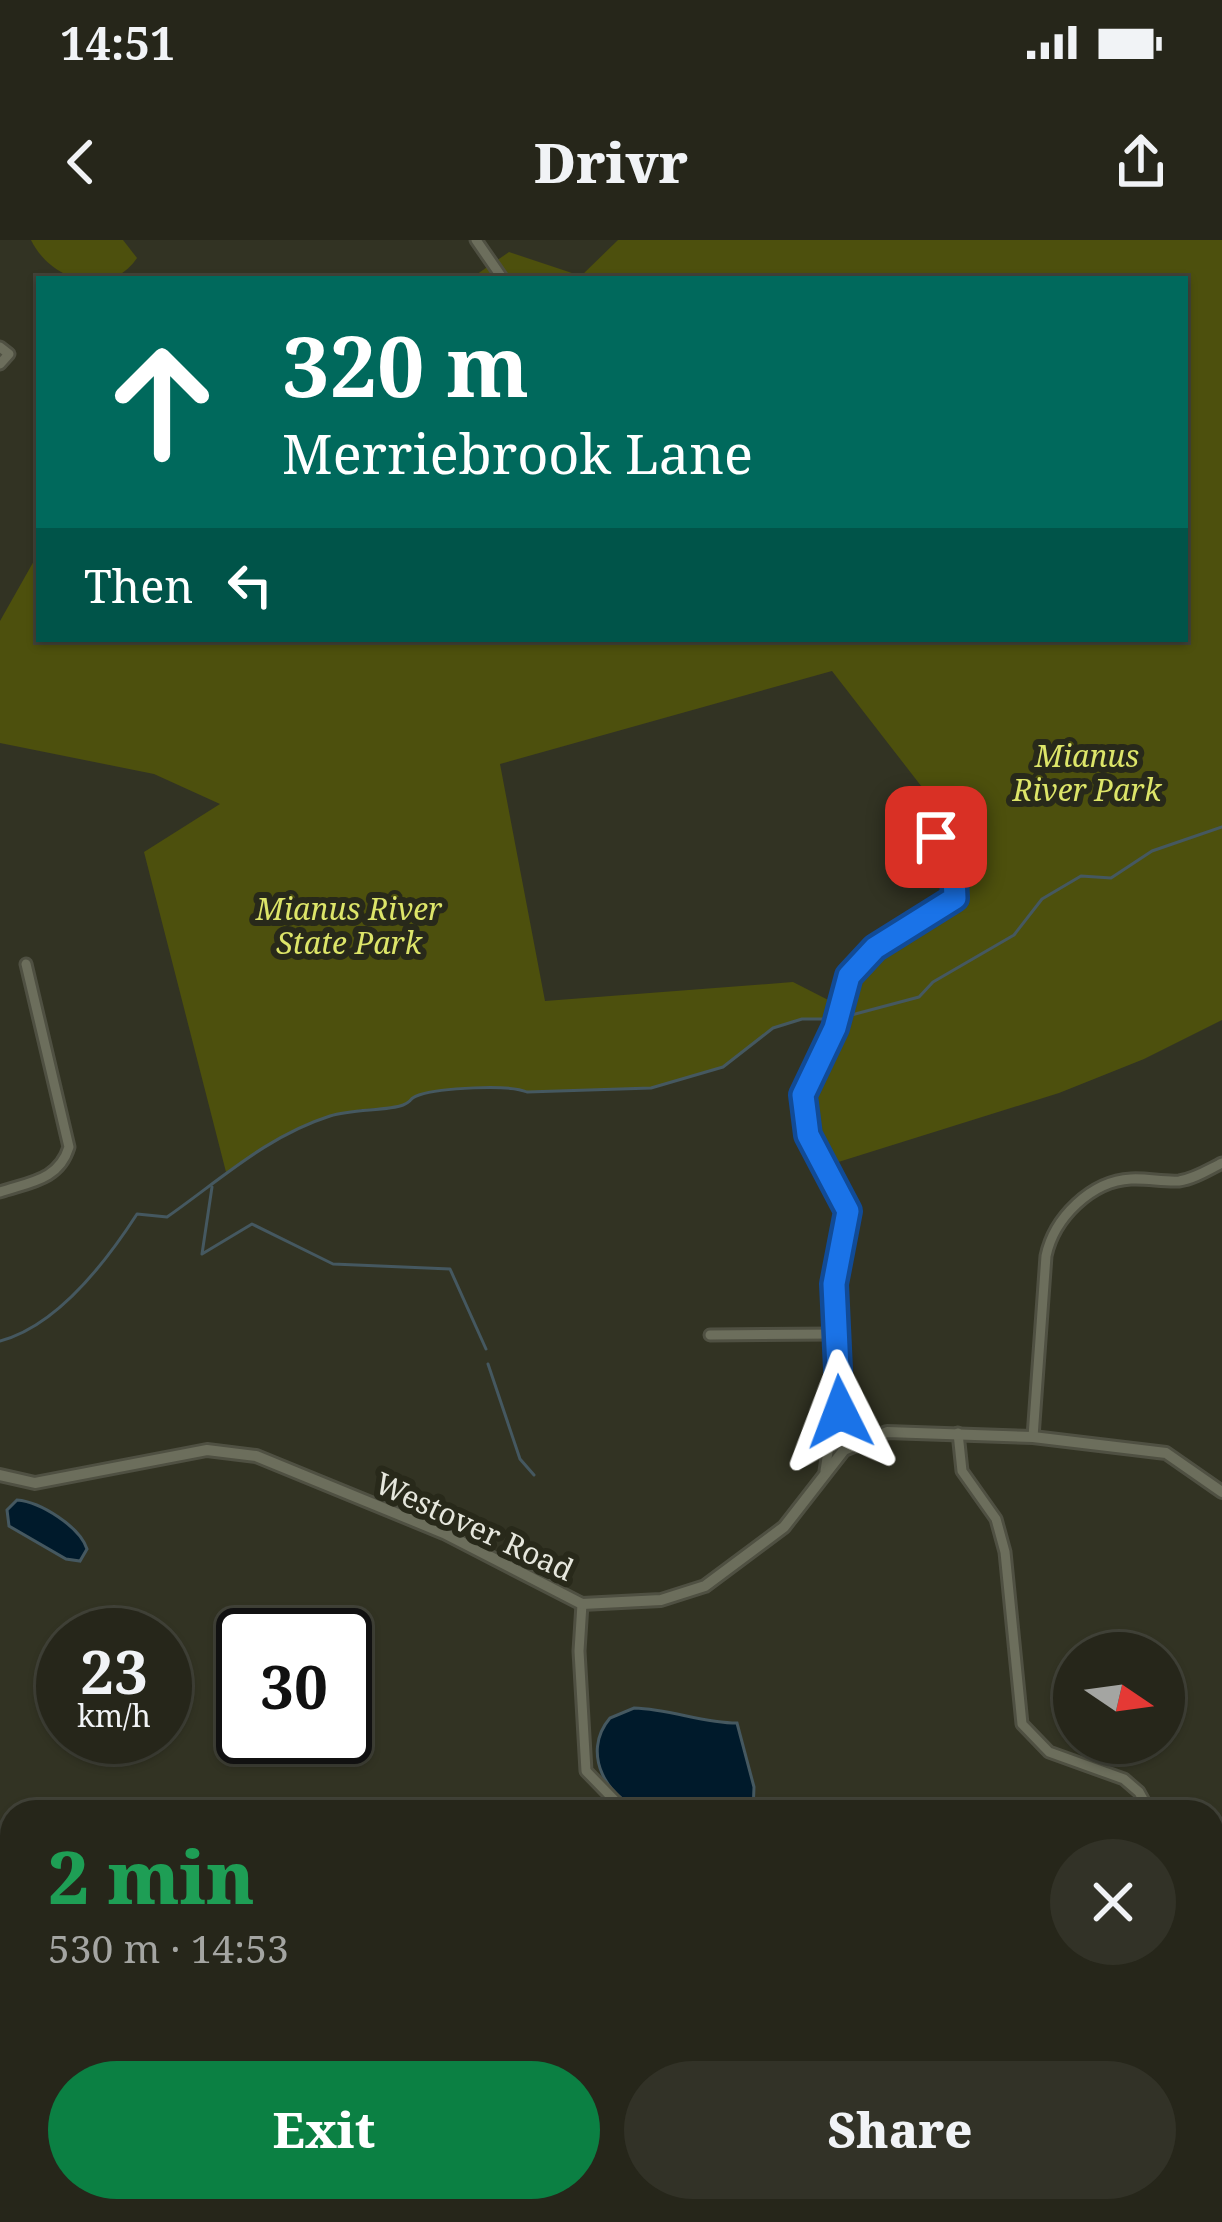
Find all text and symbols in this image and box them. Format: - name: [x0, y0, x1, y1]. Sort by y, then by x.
- text: 14:51: [60, 12, 175, 73]
- text: Drivr: [534, 125, 688, 199]
- icon: back: [48, 129, 114, 195]
- icon: share: [1108, 129, 1174, 195]
- text: 320 m: [282, 307, 529, 422]
- icon: ahead: [84, 324, 240, 480]
- text: Merriebrook Lane: [282, 416, 753, 490]
- icon: left: [217, 552, 283, 618]
- text: Then: [84, 555, 193, 616]
- park label: Mianus River Park: [1012, 735, 1162, 810]
- pin: [885, 786, 987, 888]
- icon: arrive: [903, 804, 969, 870]
- park label: Mianus River State Park: [255, 888, 443, 963]
- position arrow: [777, 1349, 903, 1475]
- street label: Westover Road: [369, 1462, 581, 1590]
- speed limit sign: 30: [216, 1608, 372, 1764]
- text: 23: [80, 1630, 148, 1712]
- north arrow: [1053, 1632, 1185, 1764]
- map controls: [1053, 1632, 1185, 1764]
- text: km/h: [77, 1695, 151, 1736]
- text: 2 min: [48, 1827, 255, 1925]
- button: close: [1050, 1839, 1176, 1965]
- text: 530 m · 14:53: [48, 1921, 289, 1974]
- button: Exit: [48, 2061, 600, 2199]
- button: Share: [624, 2061, 1176, 2199]

